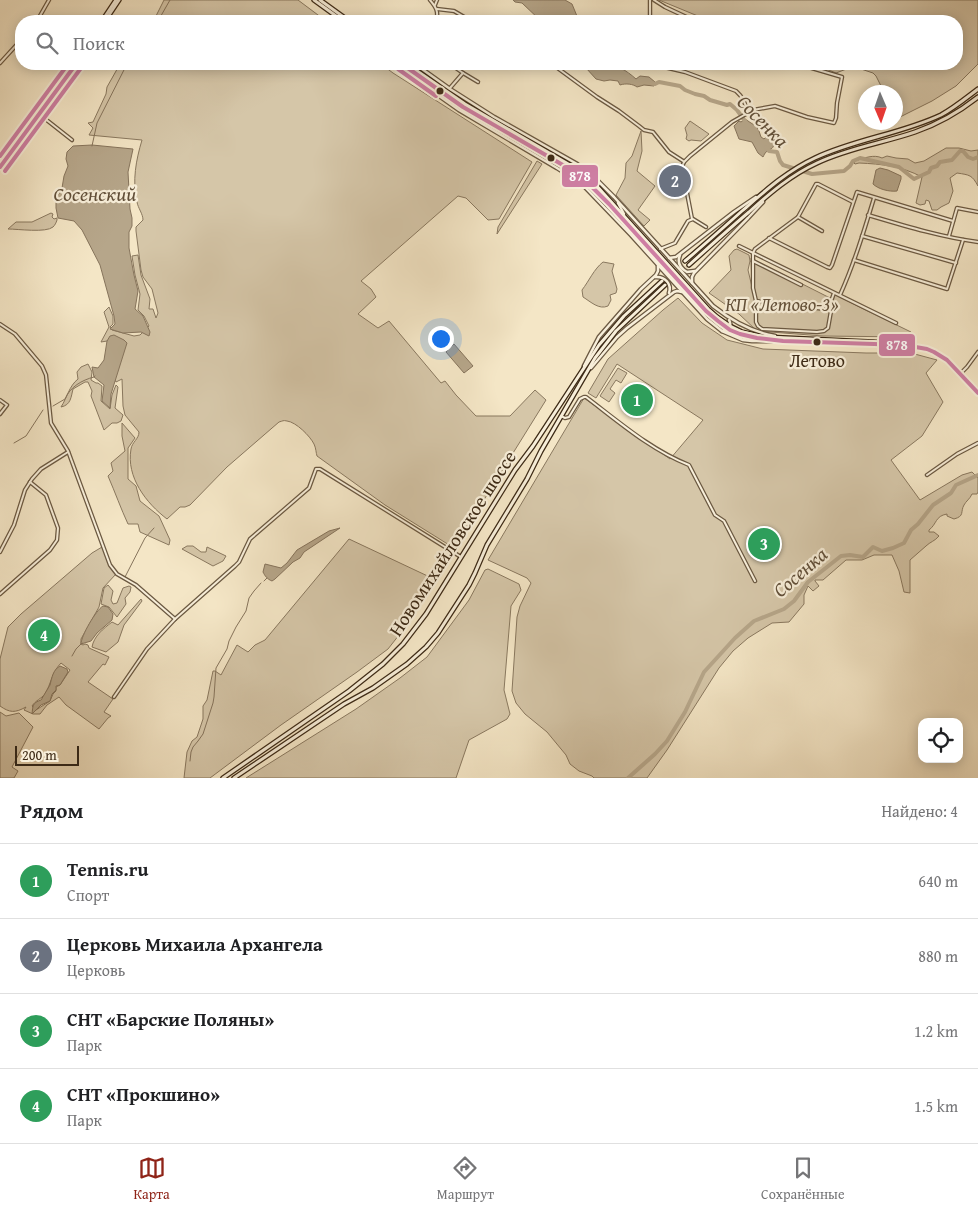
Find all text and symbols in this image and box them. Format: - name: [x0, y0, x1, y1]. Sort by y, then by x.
- search box: [15, 15, 963, 70]
- icon: search: [33, 29, 61, 57]
- text: Поиск: [73, 29, 125, 57]
- north arrow: [858, 85, 903, 130]
- unlabelled marker: [435, 86, 445, 96]
- water label: Сосенка: [731, 88, 797, 154]
- unlabelled marker: [546, 153, 556, 163]
- pin: 2: [659, 162, 691, 200]
- line badge: 878: [561, 164, 599, 188]
- text: 878: [569, 166, 591, 186]
- water label: Сосенский: [53, 179, 137, 208]
- park label: КП «Летово-3»: [725, 290, 839, 318]
- your location: [428, 326, 454, 352]
- line badge: 878: [878, 333, 916, 357]
- text: 878: [886, 335, 908, 355]
- marker: Летово: [812, 337, 822, 347]
- place label: Летово: [789, 347, 845, 374]
- pin: 1: [621, 381, 653, 419]
- street label: Новомихайловское шоссе: [381, 444, 523, 641]
- pin: 3: [748, 525, 780, 563]
- water label: Сосенка: [766, 539, 834, 604]
- pin: 4: [28, 616, 60, 654]
- map controls: [918, 718, 963, 763]
- button: locate: [918, 718, 963, 763]
- scale bar: [15, 743, 79, 766]
- text: 200 m: [22, 745, 57, 765]
- text: Рядом: [20, 795, 83, 826]
- text: Найдено: 4: [881, 799, 958, 823]
- text: Tennis.ru: [67, 855, 148, 883]
- text: 1: [32, 869, 40, 893]
- text: 640 m: [918, 869, 958, 893]
- text: Спорт: [67, 883, 109, 907]
- text: Церковь Михаила Архангела: [67, 930, 323, 958]
- text: 2: [32, 944, 40, 968]
- text: 880 m: [918, 944, 958, 968]
- text: Церковь: [67, 958, 125, 982]
- text: СНТ «Барские Поляны»: [67, 1005, 274, 1033]
- text: 3: [32, 1019, 40, 1043]
- text: 1.2 km: [914, 1019, 958, 1043]
- text: Парк: [67, 1033, 102, 1057]
- text: СНТ «Прокшино»: [67, 1080, 220, 1108]
- text: 4: [32, 1094, 40, 1118]
- text: 1.5 km: [914, 1094, 958, 1118]
- text: Парк: [67, 1108, 102, 1132]
- tab: Карта: [134, 1154, 170, 1204]
- tab: Маршрут: [437, 1154, 494, 1204]
- tab: Сохранённые: [761, 1154, 844, 1204]

